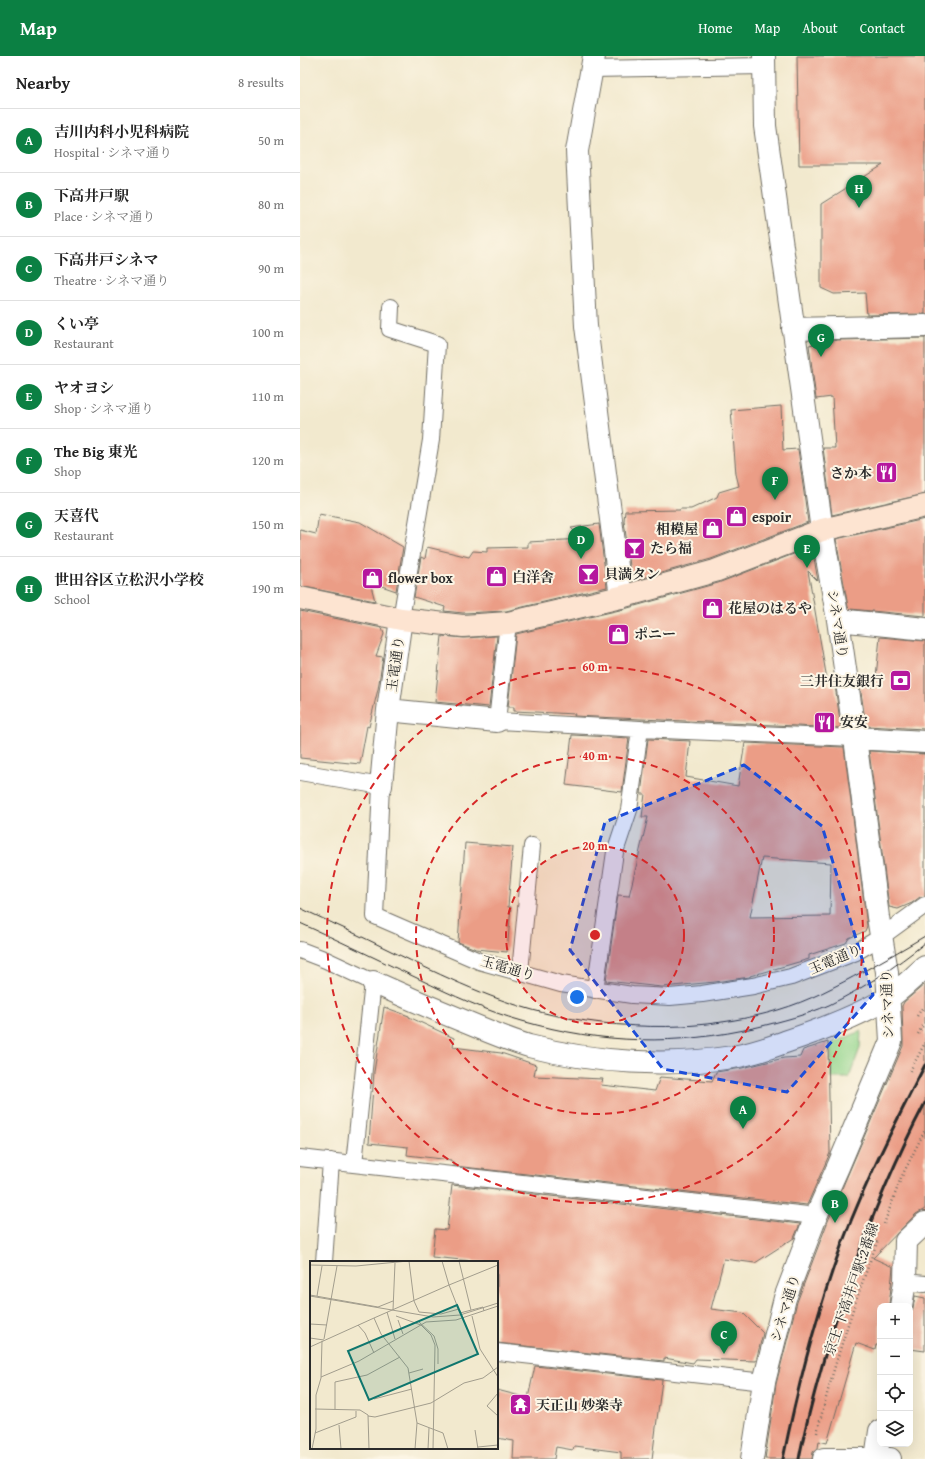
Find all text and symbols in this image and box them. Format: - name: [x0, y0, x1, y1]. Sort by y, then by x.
- text: Map: [20, 14, 57, 42]
- text: Home: [698, 18, 733, 38]
- text: Map: [755, 18, 780, 38]
- text: About: [802, 18, 838, 38]
- text: Contact: [860, 18, 905, 38]
- text: Nearby: [16, 70, 70, 95]
- text: 8 results: [238, 73, 284, 92]
- text: 吉川内科小児科病院: [54, 121, 189, 142]
- text: A: [25, 131, 33, 150]
- text: 50 m: [258, 131, 284, 150]
- text: Hospital · シネマ通り: [54, 143, 172, 162]
- pin: H: [846, 175, 872, 208]
- text: 下高井戸駅: [54, 185, 129, 206]
- text: B: [25, 195, 33, 214]
- text: 80 m: [258, 195, 284, 214]
- text: Place · シネマ通り: [54, 207, 155, 226]
- text: 下高井戸シネマ: [54, 249, 159, 270]
- text: C: [25, 259, 33, 278]
- text: 90 m: [258, 259, 284, 278]
- text: Theatre · シネマ通り: [54, 271, 169, 290]
- text: くい亭: [54, 313, 99, 334]
- text: D: [25, 323, 33, 342]
- text: 100 m: [252, 323, 284, 342]
- pin: G: [808, 324, 834, 357]
- text: Restaurant: [54, 334, 114, 353]
- text: ヤオヨシ: [54, 377, 114, 398]
- text: E: [26, 387, 32, 406]
- text: 110 m: [252, 387, 284, 406]
- text: Shop · シネマ通り: [54, 399, 154, 418]
- text: The Big 東光: [54, 441, 138, 462]
- text: F: [26, 451, 32, 470]
- text: 120 m: [252, 451, 284, 470]
- restaurant icon: さか本: [874, 460, 900, 486]
- text: Shop: [54, 462, 81, 481]
- place label: さか本: [830, 463, 872, 483]
- pin: F: [762, 467, 788, 500]
- shop icon: espoir: [723, 504, 749, 530]
- text: 天喜代: [54, 505, 99, 526]
- place label: espoir: [752, 507, 792, 527]
- text: G: [25, 515, 33, 534]
- text: 150 m: [252, 515, 284, 534]
- shop icon: 相模屋: [700, 516, 726, 542]
- place label: 相模屋: [656, 519, 698, 539]
- text: Restaurant: [54, 526, 114, 545]
- pin: D: [568, 526, 594, 559]
- bar icon: たら福: [622, 535, 648, 561]
- pin: E: [794, 535, 820, 568]
- place label: たら福: [650, 538, 692, 558]
- bar icon: 貝満タン: [576, 561, 602, 587]
- shop icon: 白洋舎: [483, 564, 509, 590]
- place label: 貝満タン: [604, 564, 660, 584]
- shop icon: flower box: [359, 565, 385, 591]
- place label: 白洋舎: [512, 567, 554, 587]
- place label: flower box: [388, 568, 453, 588]
- text: 世田谷区立松沢小学校: [54, 569, 204, 590]
- text: H: [24, 579, 34, 598]
- text: 190 m: [252, 579, 284, 598]
- street label: シネマ通り: [823, 588, 853, 660]
- text: School: [54, 590, 90, 609]
- shop icon: 花屋のはるや: [699, 595, 725, 621]
- place label: 花屋のはるや: [728, 598, 812, 618]
- shop icon: ポニー: [606, 621, 632, 647]
- place label: ポニー: [634, 624, 676, 644]
- street label: 玉電通り: [381, 635, 409, 693]
- text: 60 m: [582, 658, 608, 675]
- bank icon: 三井住友銀行: [887, 668, 913, 694]
- place label: 三井住友銀行: [800, 671, 884, 691]
- restaurant icon: 安安: [812, 709, 838, 735]
- place label: 安安: [840, 712, 868, 732]
- text: 40 m: [582, 747, 608, 764]
- text: 20 m: [582, 837, 608, 854]
- centre of rings: [588, 928, 602, 942]
- street label: 玉電通り: [805, 939, 865, 979]
- street label: 玉電通り: [478, 951, 538, 985]
- street label: シネマ通り: [876, 969, 898, 1039]
- your location: [567, 987, 587, 1007]
- pin: A: [730, 1096, 756, 1129]
- pin: B: [822, 1190, 848, 1223]
- street label: 京王 下高井戸駅:2番線: [819, 1220, 883, 1358]
- inset map: [310, 1261, 498, 1449]
- street label: シネマ通り: [765, 1272, 805, 1344]
- map controls: [877, 1303, 913, 1447]
- button: +: [877, 1303, 913, 1339]
- pin: C: [711, 1321, 737, 1354]
- button: −: [877, 1339, 913, 1375]
- button: locate: [877, 1375, 913, 1411]
- temple icon: 天正山 妙楽寺: [507, 1392, 533, 1418]
- place label: 天正山 妙楽寺: [536, 1395, 623, 1415]
- button: layers: [877, 1411, 913, 1447]

